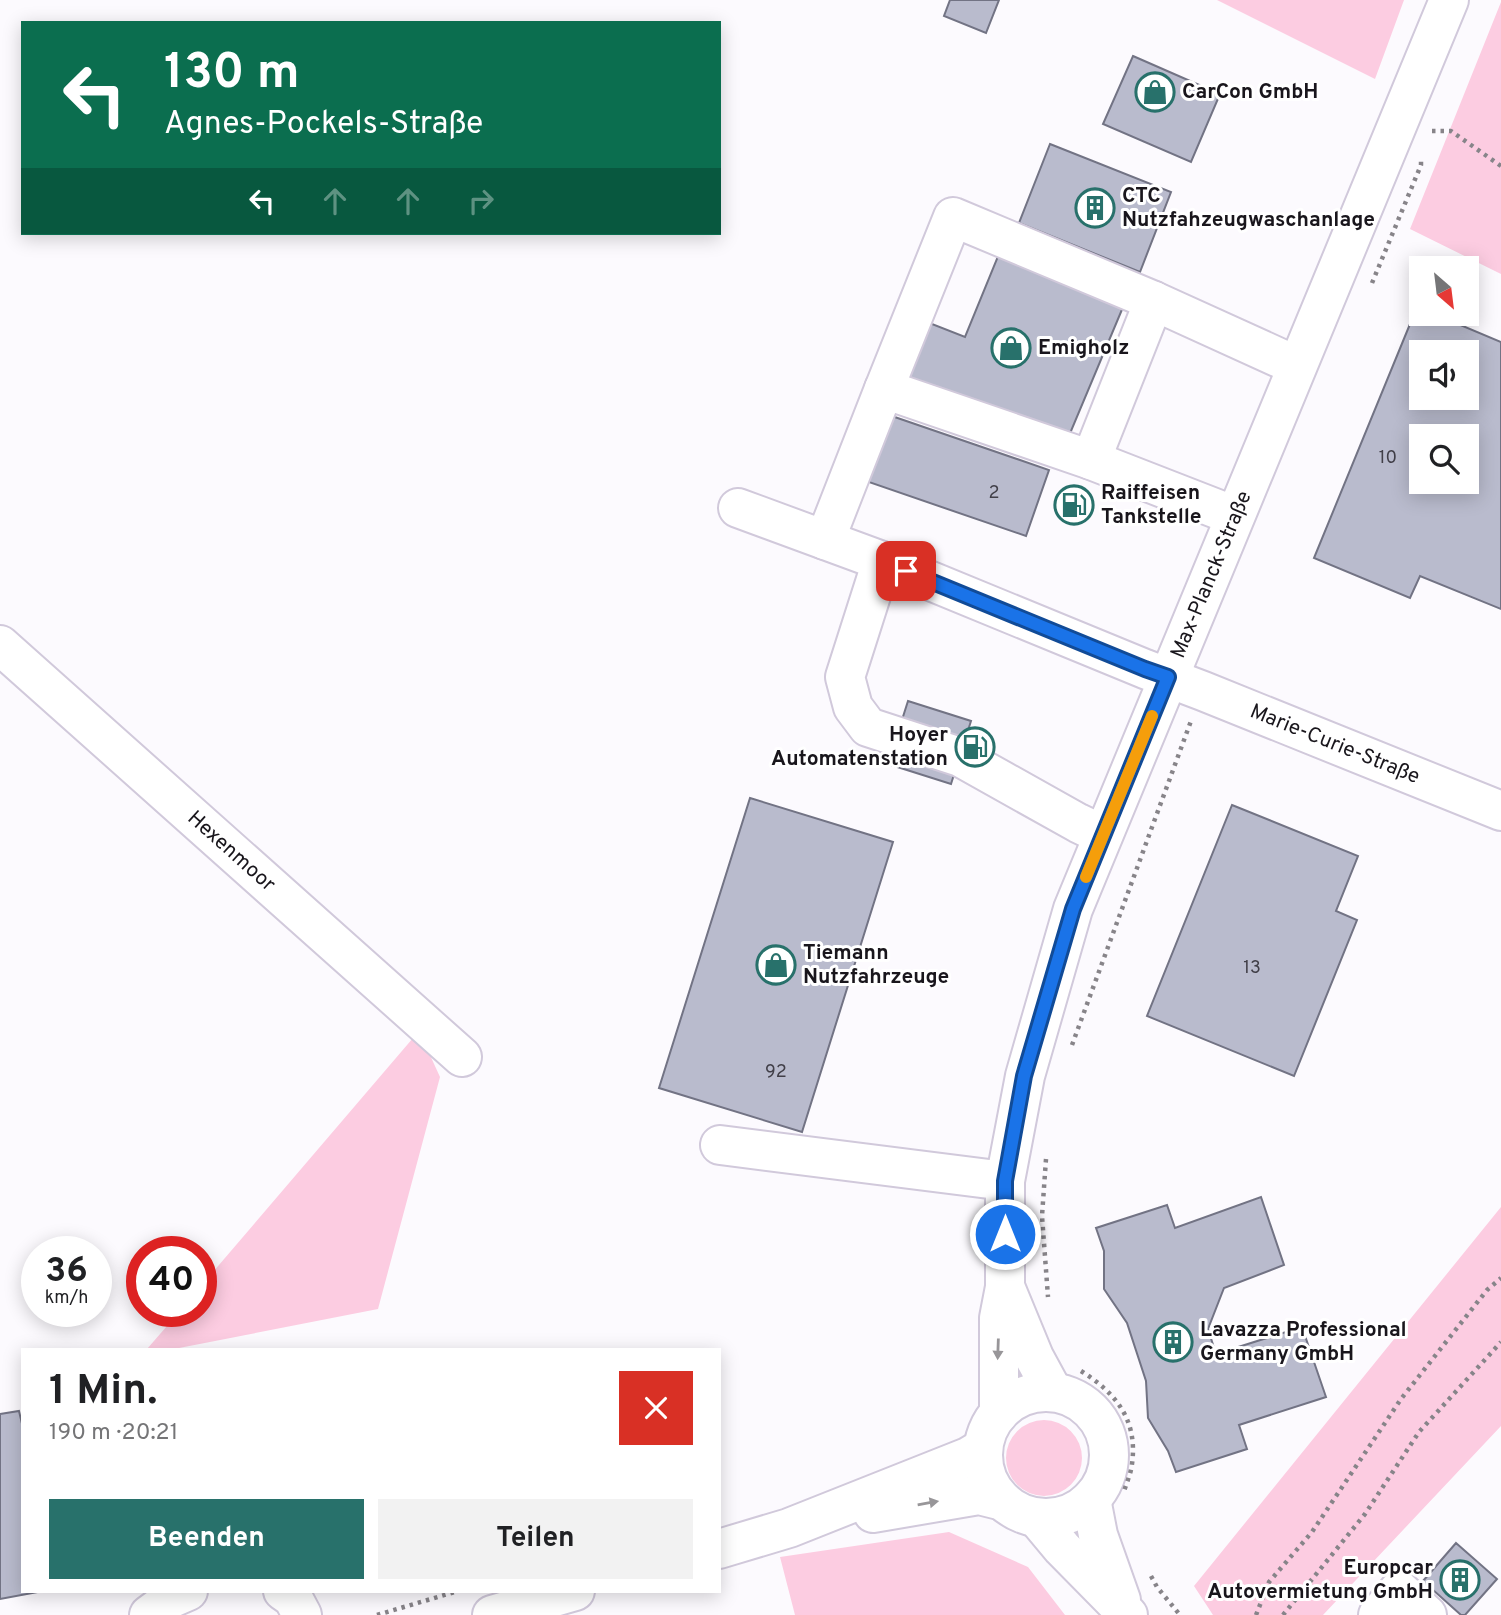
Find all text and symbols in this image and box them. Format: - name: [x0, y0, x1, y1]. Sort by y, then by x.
- text: 130 m: [164, 44, 300, 106]
- icon: left: [49, 49, 140, 140]
- shop icon: CarCon GmbH: [1134, 71, 1176, 113]
- place label: CarCon GmbH: [1182, 79, 1318, 106]
- text: Agnes-Pockels-Straße: [164, 105, 483, 145]
- icon: left: [243, 182, 281, 220]
- icon: ahead: [316, 182, 354, 220]
- icon: ahead: [389, 182, 427, 220]
- icon: right: [462, 182, 500, 220]
- place label: CTC Nutzfahzeugwaschanlage: [1122, 183, 1375, 234]
- building icon: CTC Nutzfahzeugwaschanlage: [1074, 187, 1116, 229]
- north arrow: [1409, 256, 1479, 326]
- map controls: [1409, 256, 1479, 494]
- shop icon: Emigholz: [990, 327, 1032, 369]
- place label: Emigholz: [1038, 335, 1129, 362]
- button: sound: [1409, 340, 1479, 410]
- button: search: [1409, 424, 1479, 494]
- house number: 10: [1379, 447, 1397, 470]
- place label: Raiffeisen Tankstelle: [1101, 480, 1202, 531]
- house number: 2: [988, 482, 1000, 505]
- fuel station icon: Raiffeisen Tankstelle: [1053, 484, 1095, 526]
- street label: Max-Planck-Straße: [1165, 487, 1258, 662]
- pin: [876, 541, 936, 601]
- icon: arrive: [887, 552, 925, 590]
- street label: Marie-Curie-Straße: [1246, 698, 1424, 790]
- place label: Hoyer Automatenstation: [771, 722, 948, 773]
- fuel station icon: Hoyer Automatenstation: [954, 726, 996, 768]
- street label: Hexenmoor: [182, 805, 281, 898]
- place label: Tiemann Nutzfahrzeuge: [803, 940, 949, 991]
- shop icon: Tiemann Nutzfahrzeuge: [755, 944, 797, 986]
- house number: 13: [1243, 957, 1261, 980]
- house number: 92: [765, 1061, 787, 1084]
- position arrow: [968, 1197, 1042, 1271]
- speed limit sign: 40: [126, 1236, 217, 1327]
- text: 36: [45, 1250, 88, 1294]
- text: km/h: [45, 1287, 88, 1310]
- place label: Lavazza Professional Germany GmbH: [1200, 1317, 1407, 1368]
- building icon: Lavazza Professional Germany GmbH: [1152, 1321, 1194, 1363]
- one-way arrow: [993, 1339, 1004, 1361]
- text: 1 Min.: [49, 1366, 158, 1419]
- button: close: [619, 1371, 693, 1445]
- text: 190 m · 20:21: [49, 1419, 178, 1448]
- one-way arrow: [917, 1497, 939, 1508]
- button: Beenden: [49, 1499, 364, 1579]
- button: Teilen: [378, 1499, 693, 1579]
- place label: Europcar Autovermietung GmbH: [1207, 1555, 1433, 1606]
- building icon: Europcar Autovermietung GmbH: [1439, 1559, 1481, 1601]

